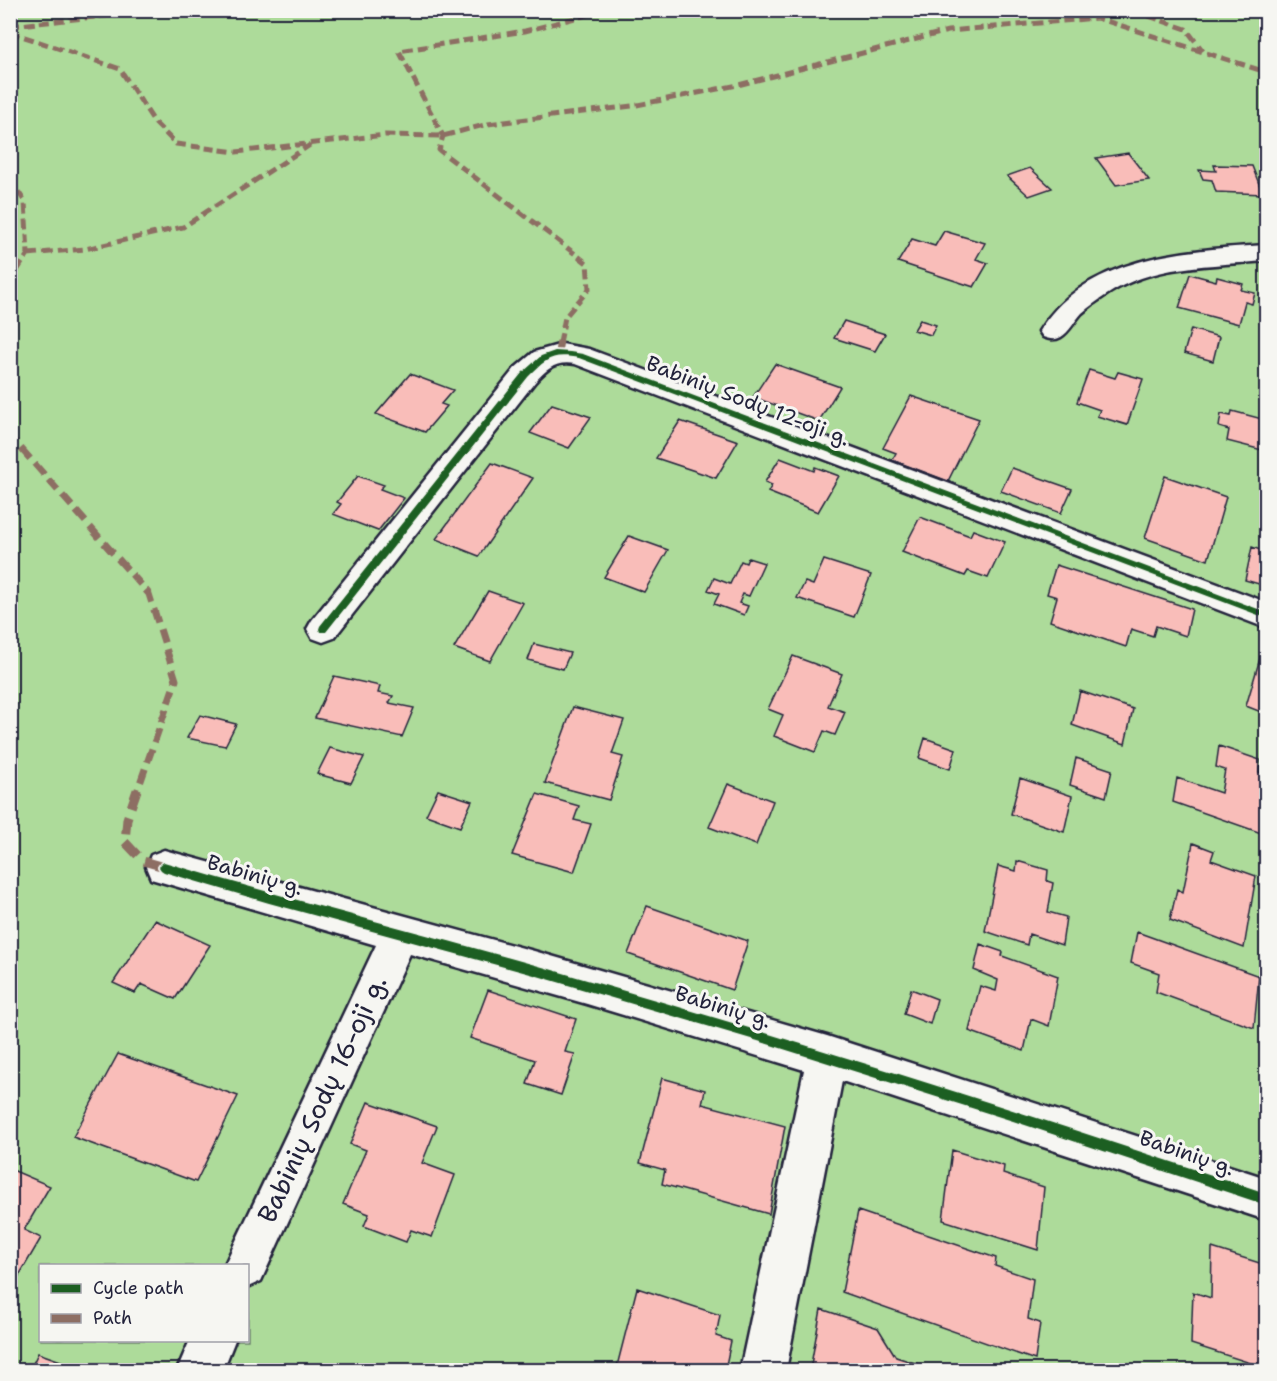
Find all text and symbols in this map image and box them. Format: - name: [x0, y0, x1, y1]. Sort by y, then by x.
- street label: Babinių Sodų 12-oji g.: [642, 349, 854, 453]
- street label: Babinių g.: [204, 848, 306, 902]
- street label: Babinių Sodų 16-oji g.: [249, 969, 394, 1228]
- street label: Babinių g.: [672, 979, 774, 1035]
- street label: Babinių g.: [1136, 1124, 1238, 1182]
- legend: [39, 1264, 249, 1342]
- text: Cycle path: [93, 1276, 184, 1300]
- text: Path: [93, 1306, 132, 1330]

